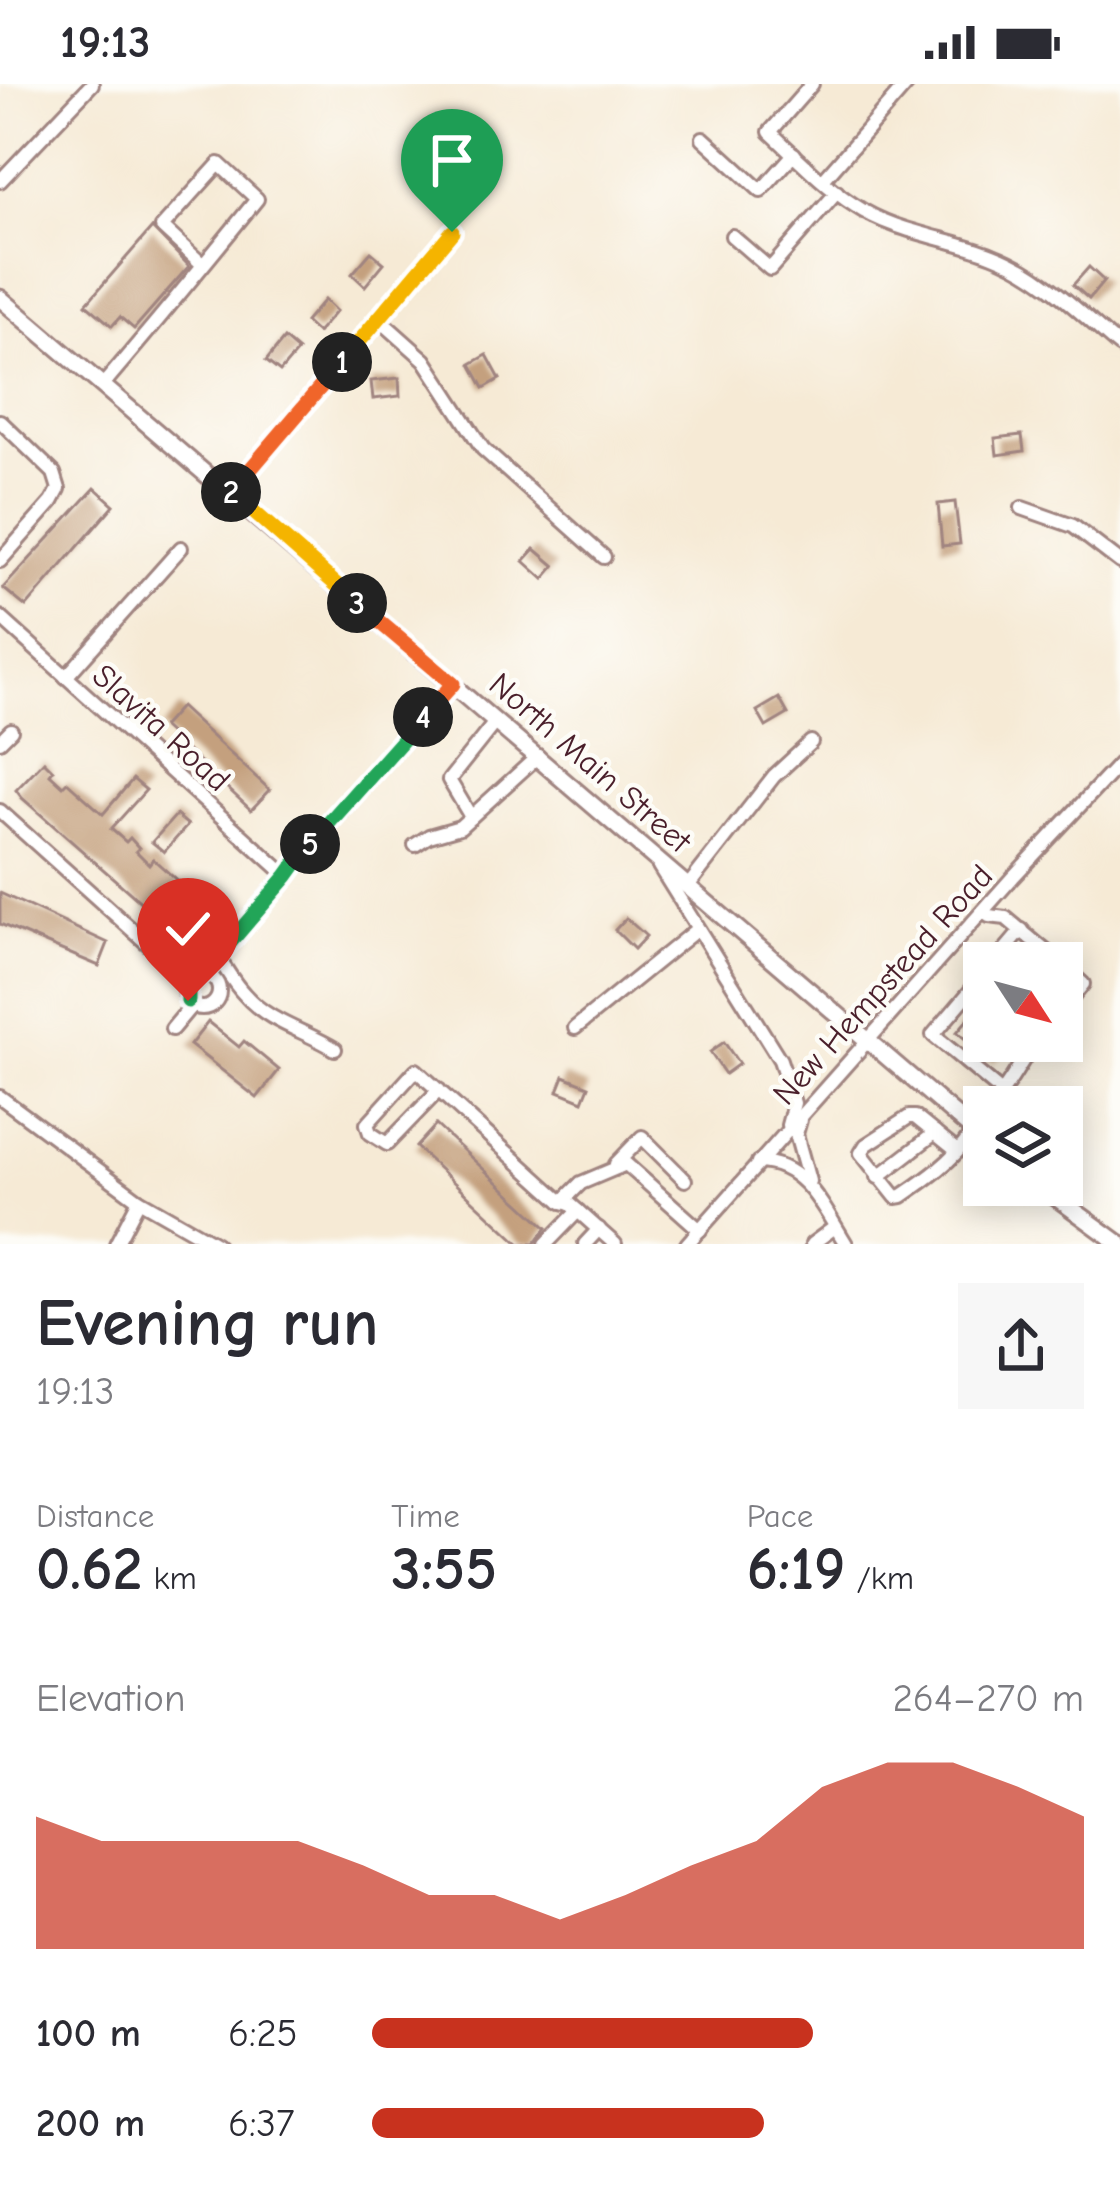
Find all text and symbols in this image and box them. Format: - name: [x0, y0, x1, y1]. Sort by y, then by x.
- text: 19:13: [60, 16, 150, 68]
- pin: [401, 109, 503, 232]
- icon: arrive: [419, 127, 485, 193]
- pin: 1: [312, 332, 372, 392]
- text: 1: [336, 343, 348, 381]
- pin: 2: [201, 462, 261, 522]
- text: 2: [223, 473, 239, 511]
- pin: 3: [327, 573, 387, 633]
- text: 3: [349, 584, 365, 622]
- street label: Slavita Road: [85, 656, 238, 799]
- street label: North Main Street: [482, 665, 700, 862]
- pin: 4: [393, 687, 453, 747]
- text: 4: [415, 698, 431, 736]
- pin: 5: [280, 814, 340, 874]
- text: 5: [301, 825, 319, 863]
- street label: New Hempstead Road: [765, 857, 1000, 1112]
- pin: [137, 878, 239, 1001]
- icon: check: [155, 896, 221, 962]
- north arrow: [963, 942, 1083, 1062]
- map controls: [963, 942, 1083, 1206]
- button: layers: [963, 1086, 1083, 1206]
- button: share: [958, 1283, 1084, 1409]
- text: Evening run: [36, 1286, 378, 1362]
- text: 19:13: [36, 1369, 114, 1414]
- text: Distance: [36, 1497, 154, 1535]
- text: Time: [391, 1497, 460, 1535]
- text: Pace: [747, 1497, 813, 1535]
- text: 0.62: [36, 1535, 142, 1604]
- text: 3:55: [391, 1535, 497, 1604]
- text: 6:19: [747, 1535, 845, 1604]
- text: km: [142, 1559, 197, 1597]
- text: /km: [845, 1559, 914, 1597]
- text: Elevation: [36, 1676, 185, 1721]
- text: 264–270 m: [892, 1676, 1084, 1721]
- text: 100 m: [36, 2011, 141, 2056]
- text: 6:25: [228, 2011, 298, 2056]
- text: 200 m: [36, 2101, 145, 2146]
- text: 6:37: [228, 2101, 294, 2146]

